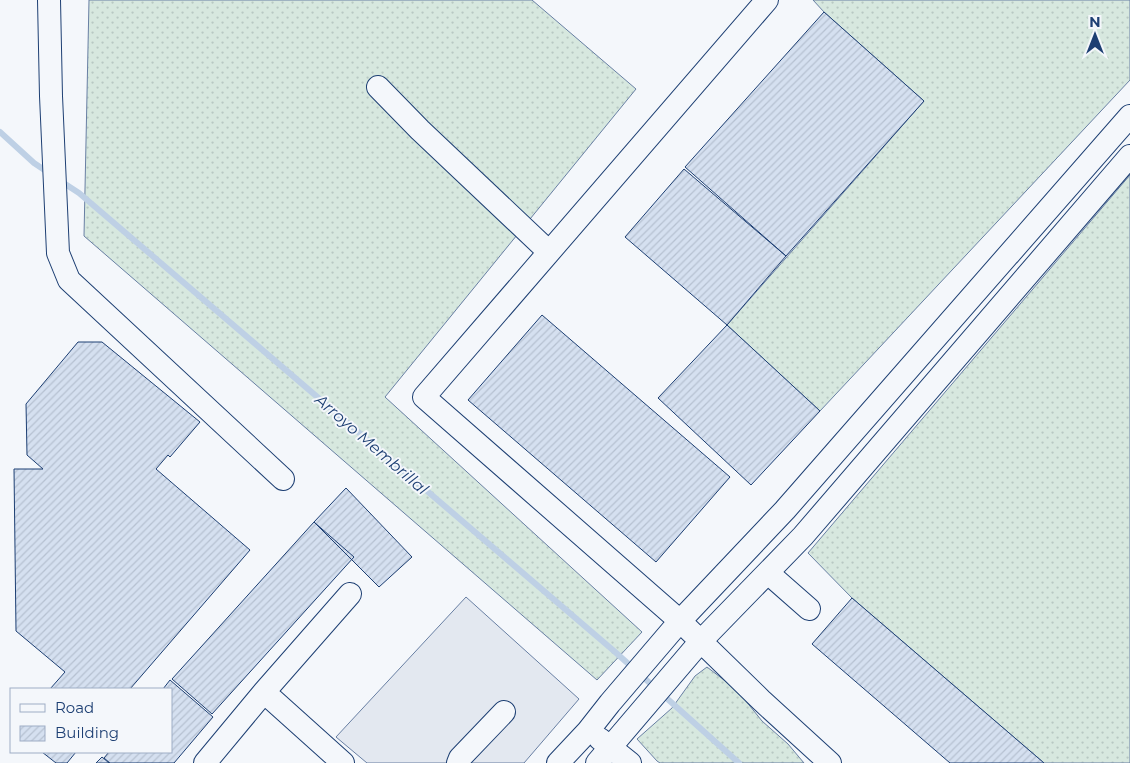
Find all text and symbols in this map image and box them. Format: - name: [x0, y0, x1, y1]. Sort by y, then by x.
- north arrow: [1070, 10, 1120, 60]
- text: N: [1089, 13, 1101, 31]
- water label: Arroyo Membrillal: [311, 389, 433, 499]
- legend: [10, 688, 172, 753]
- text: Road: [55, 698, 94, 717]
- text: Building: [55, 723, 119, 742]

